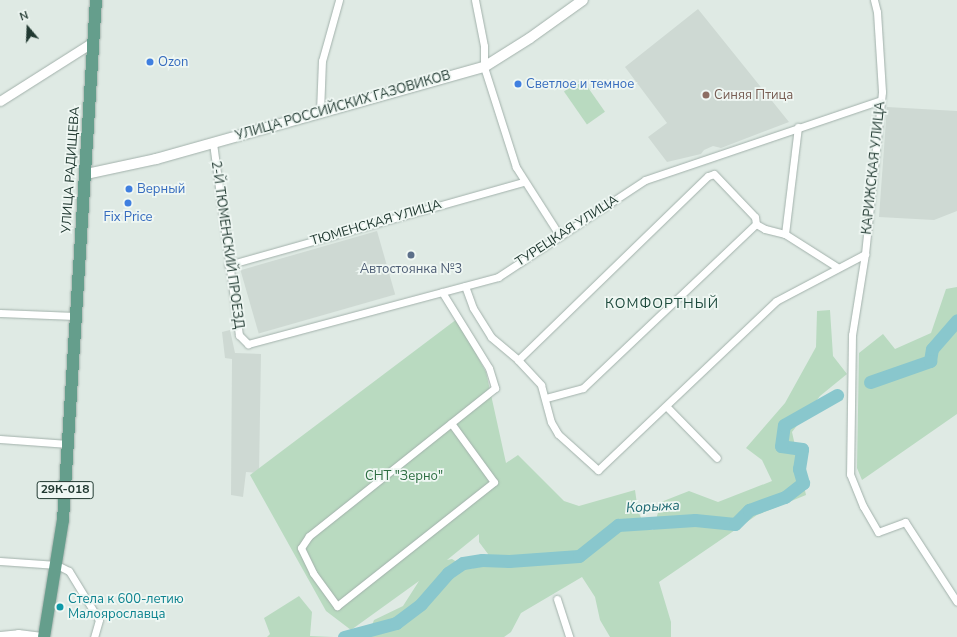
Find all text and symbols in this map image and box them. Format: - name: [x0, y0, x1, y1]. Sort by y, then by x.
- north arrow: [8, 8, 48, 48]
- text: N: [18, 8, 30, 25]
- place label: Ozon: [158, 54, 188, 70]
- marker: Ozon: [145, 57, 155, 67]
- street label: УЛИЦА РОССИЙСКИХ ГАЗОВИКОВ: [234, 68, 452, 144]
- place label: Светлое и темное: [526, 76, 634, 92]
- marker: Светлое и темное: [513, 79, 523, 89]
- place label: Синяя Птица: [714, 87, 793, 103]
- marker: Синяя Птица: [701, 90, 711, 100]
- street label: КАРИЖСКАЯ УЛИЦА: [859, 101, 889, 235]
- street label: УЛИЦА РАДИЩЕВА: [59, 106, 83, 234]
- street label: 2-Й ТЮМЕНСКИЙ ПРОЕЗД: [207, 160, 247, 330]
- place label: Верный: [137, 181, 185, 197]
- marker: Верный: [124, 184, 134, 194]
- street label: ТУРЕЦКАЯ УЛИЦА: [513, 192, 621, 270]
- street label: ТЮМЕНСКАЯ УЛИЦА: [309, 197, 443, 249]
- marker: Fix Price: [123, 198, 133, 208]
- place label: Fix Price: [104, 209, 152, 225]
- marker: Автостоянка №3: [406, 250, 416, 260]
- place label: Автостоянка №3: [360, 261, 462, 277]
- district label: КОМФОРТНЫЙ: [605, 296, 719, 312]
- park label: СНТ "Зерно": [365, 468, 443, 484]
- road number: 29К-018: [36, 480, 94, 500]
- water label: Корыжа: [626, 497, 680, 517]
- place label: Стела к 600-летию Малоярославца: [68, 592, 184, 623]
- marker: Стела к 600-летию Малоярославца: [55, 602, 65, 612]

